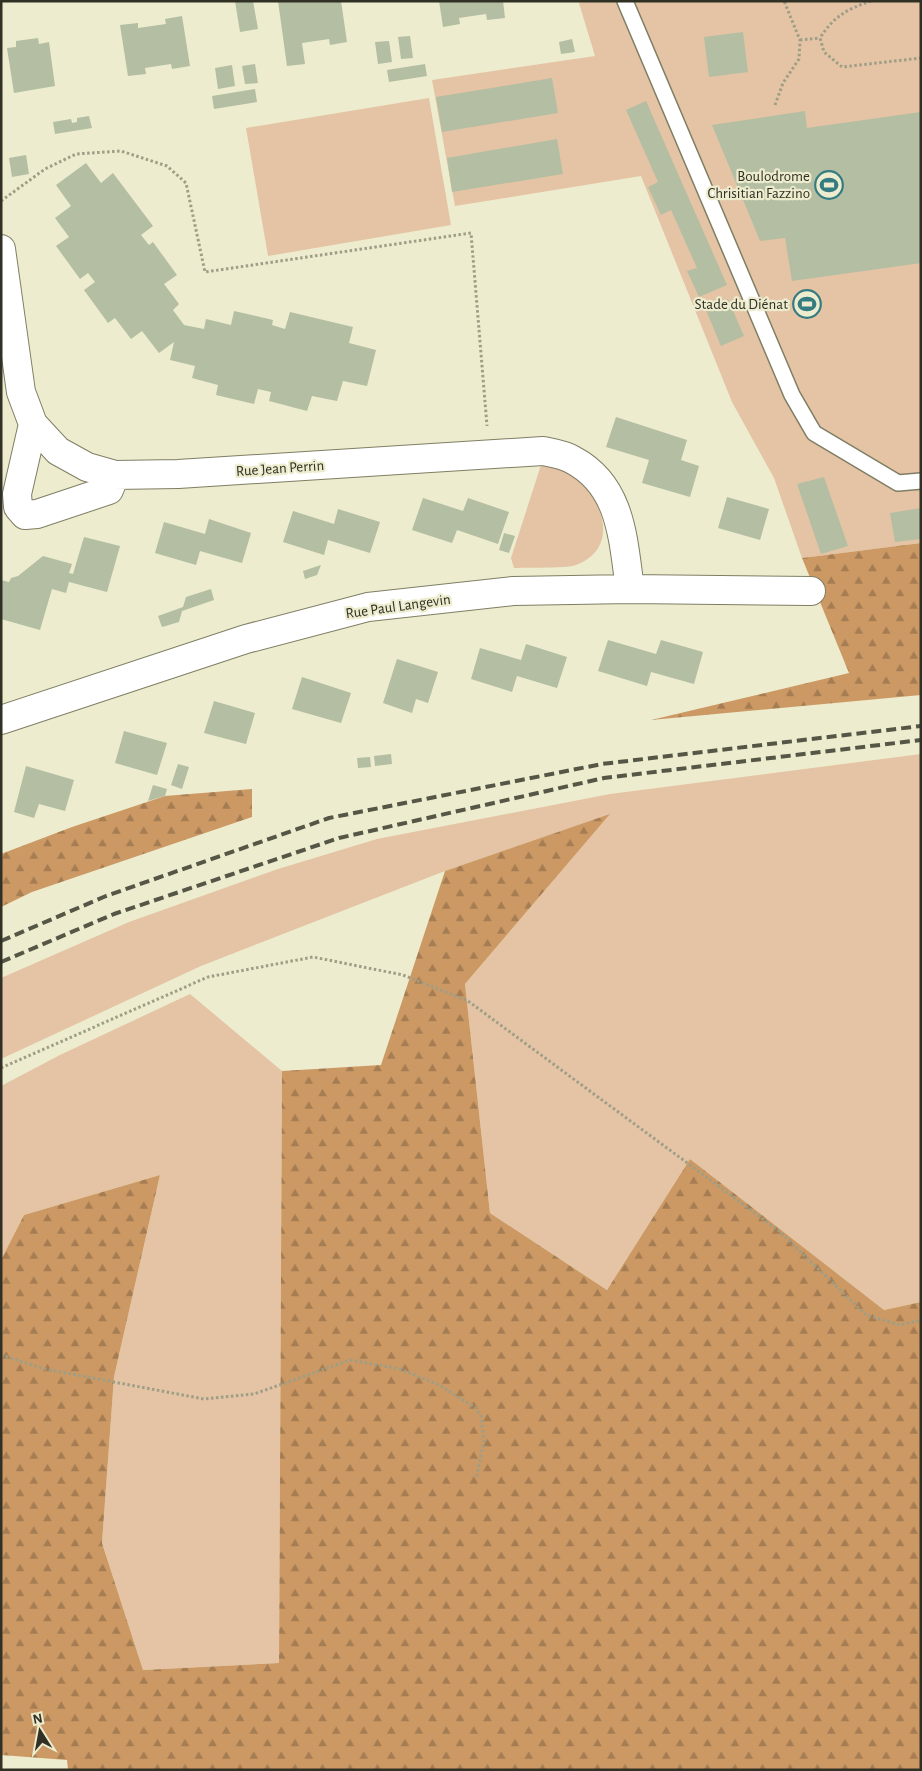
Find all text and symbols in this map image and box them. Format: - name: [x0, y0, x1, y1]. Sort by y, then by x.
- place label: Boulodrome Chrisitian Fazzino: [707, 169, 810, 201]
- sports icon: Boulodrome Chrisitian Fazzino: [814, 170, 844, 200]
- sports icon: Stade du Diénat: [792, 289, 822, 319]
- place label: Stade du Diénat: [694, 297, 788, 312]
- street label: Rue Jean Perrin: [235, 458, 325, 479]
- street label: Rue Paul Langevin: [345, 592, 452, 621]
- north arrow: [15, 1706, 65, 1756]
- text: N: [32, 1711, 44, 1727]

